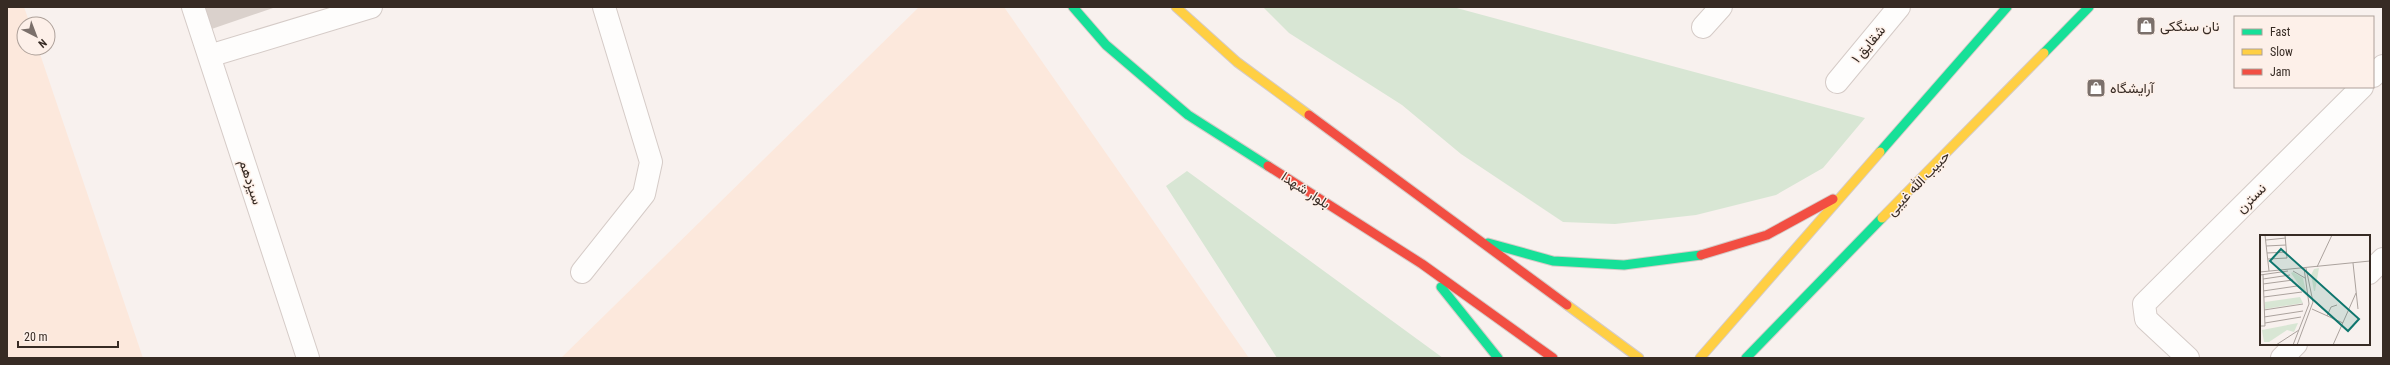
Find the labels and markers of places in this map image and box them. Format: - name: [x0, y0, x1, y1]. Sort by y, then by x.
- shop icon: نان سنگکی: [2135, 15, 2157, 37]
- place label: نان سنگکی: [2160, 18, 2220, 35]
- shop icon: آرایشگاه: [2085, 77, 2107, 99]
- place label: آرایشگاه: [2110, 80, 2156, 97]

